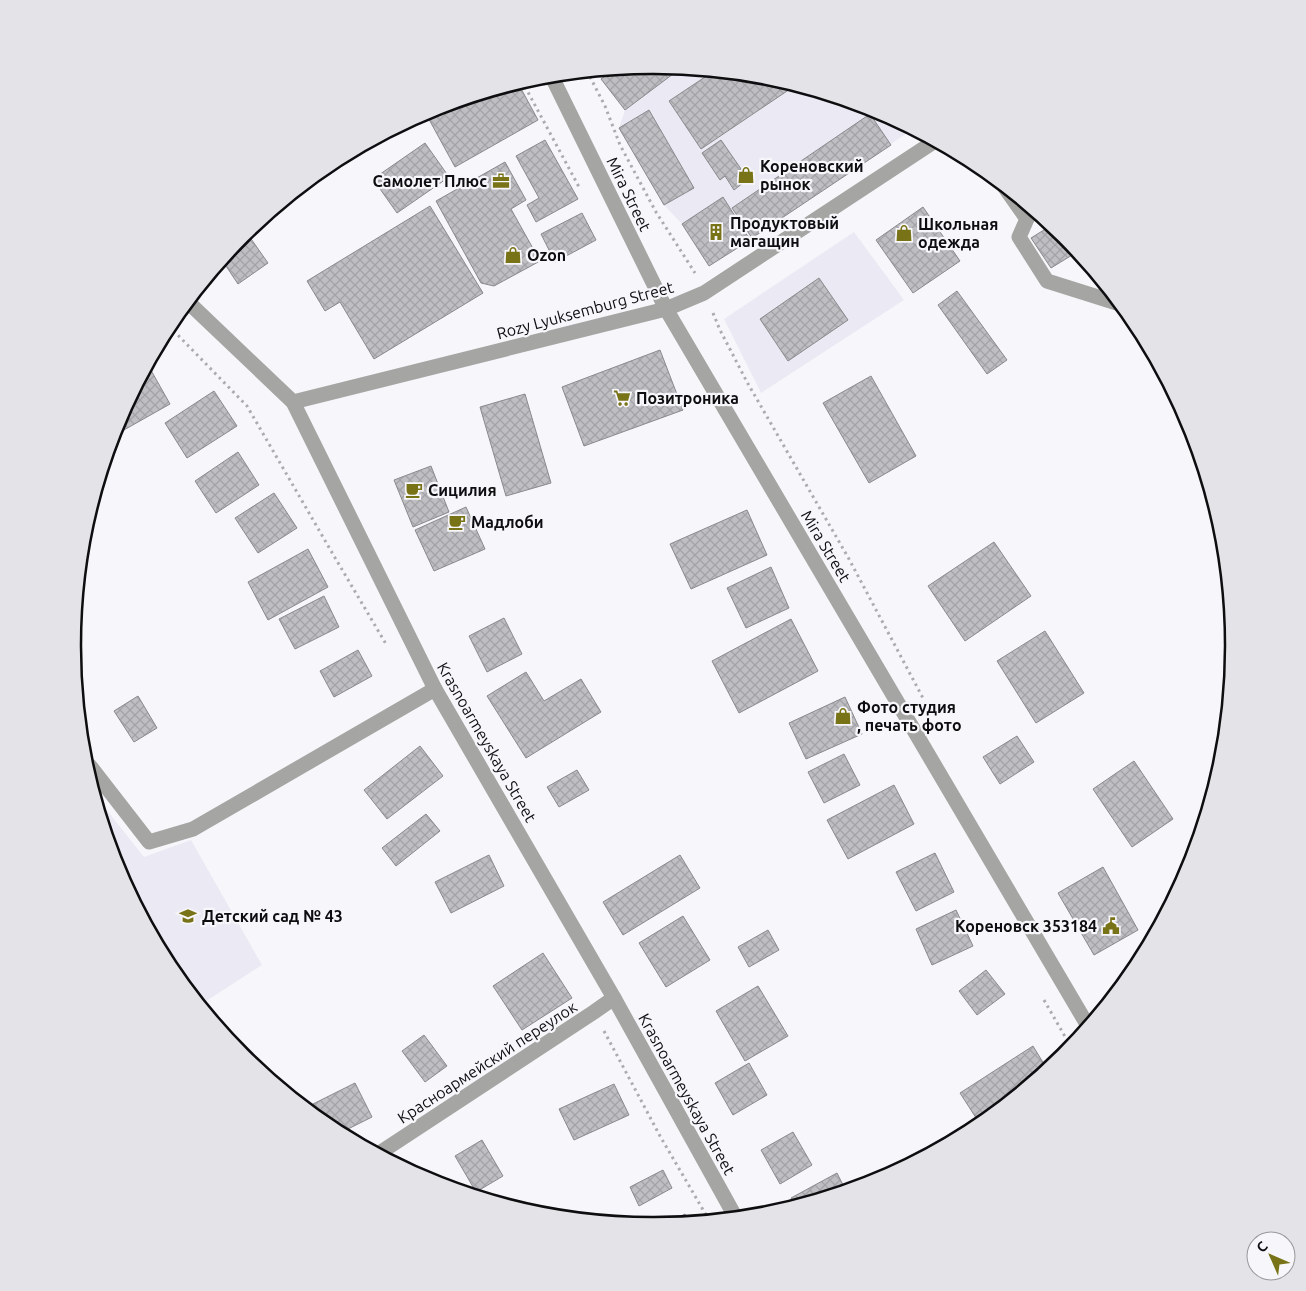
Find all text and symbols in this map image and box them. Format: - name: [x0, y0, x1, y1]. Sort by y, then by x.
- street label: Mira Street: [603, 154, 655, 235]
- place label: Кореновский рынок: [760, 157, 864, 193]
- shop icon: Кореновский рынок: [736, 165, 756, 185]
- office icon: Самолет Плюс: [491, 171, 511, 191]
- place label: Самолет Плюс: [372, 172, 487, 190]
- place label: Продуктовый магащин: [730, 214, 839, 250]
- place label: Школьная одежда: [918, 215, 998, 251]
- building icon: Продуктовый магащин: [706, 222, 726, 242]
- shop icon: Школьная одежда: [894, 223, 914, 243]
- shop icon: Ozon: [503, 245, 523, 265]
- place label: Ozon: [527, 246, 566, 264]
- street label: Rozy Lyuksemburg Street: [495, 278, 676, 342]
- supermarket icon: Позитроника: [612, 388, 632, 408]
- place label: Позитроника: [636, 389, 739, 407]
- cafe icon: Сицилия: [404, 480, 424, 500]
- place label: Сицилия: [428, 481, 497, 499]
- street label: Mira Street: [798, 507, 855, 586]
- cafe icon: Мадлоби: [447, 512, 467, 532]
- place label: Мадлоби: [471, 513, 544, 531]
- street label: Krasnoarmeyskaya Street: [434, 659, 541, 826]
- place label: Фото студия , печать фото: [857, 698, 962, 734]
- shop icon: Фото студия , печать фото: [833, 706, 853, 726]
- school or university icon: Детский сад № 43: [178, 906, 198, 926]
- place label: Детский сад № 43: [202, 907, 343, 925]
- public building icon: Кореновск 353184: [1101, 916, 1121, 936]
- place label: Кореновск 353184: [955, 917, 1097, 935]
- street label: Красноармейский переулок: [394, 997, 580, 1127]
- street label: Krasnoarmeyskaya Street: [635, 1010, 739, 1178]
- north arrow: [1246, 1231, 1296, 1281]
- text: С: [1253, 1238, 1271, 1256]

